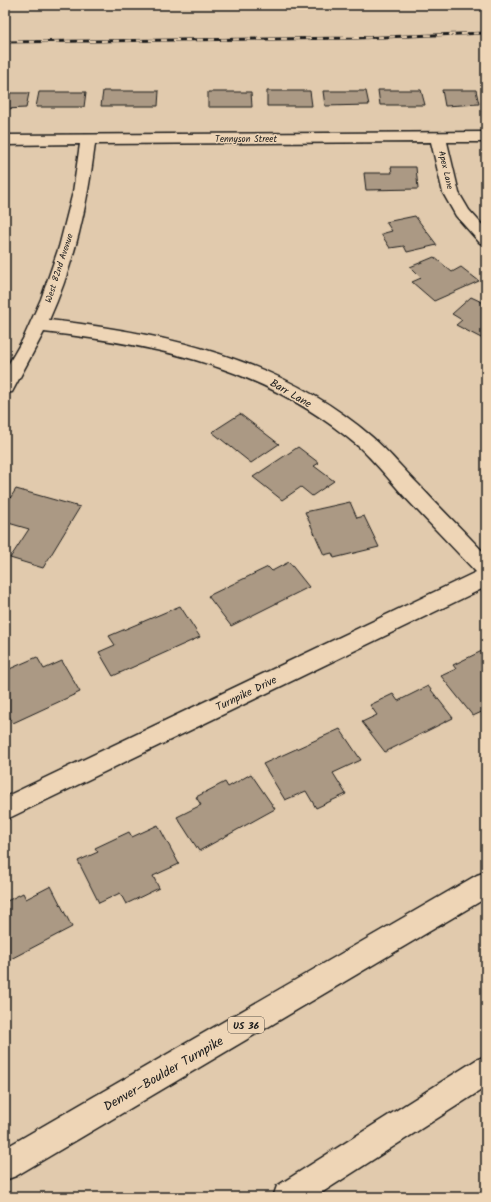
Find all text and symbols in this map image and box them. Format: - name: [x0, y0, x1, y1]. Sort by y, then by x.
- street label: Tennyson Street: [215, 132, 277, 147]
- street label: Apex Lane: [434, 149, 457, 191]
- street label: West 82nd Avenue: [41, 232, 78, 305]
- street label: Barr Lane: [266, 375, 315, 413]
- street label: Turnpike Drive: [213, 671, 280, 716]
- road number: US 36: [228, 1017, 264, 1033]
- street label: Denver–Boulder Turnpike: [100, 1031, 228, 1117]

